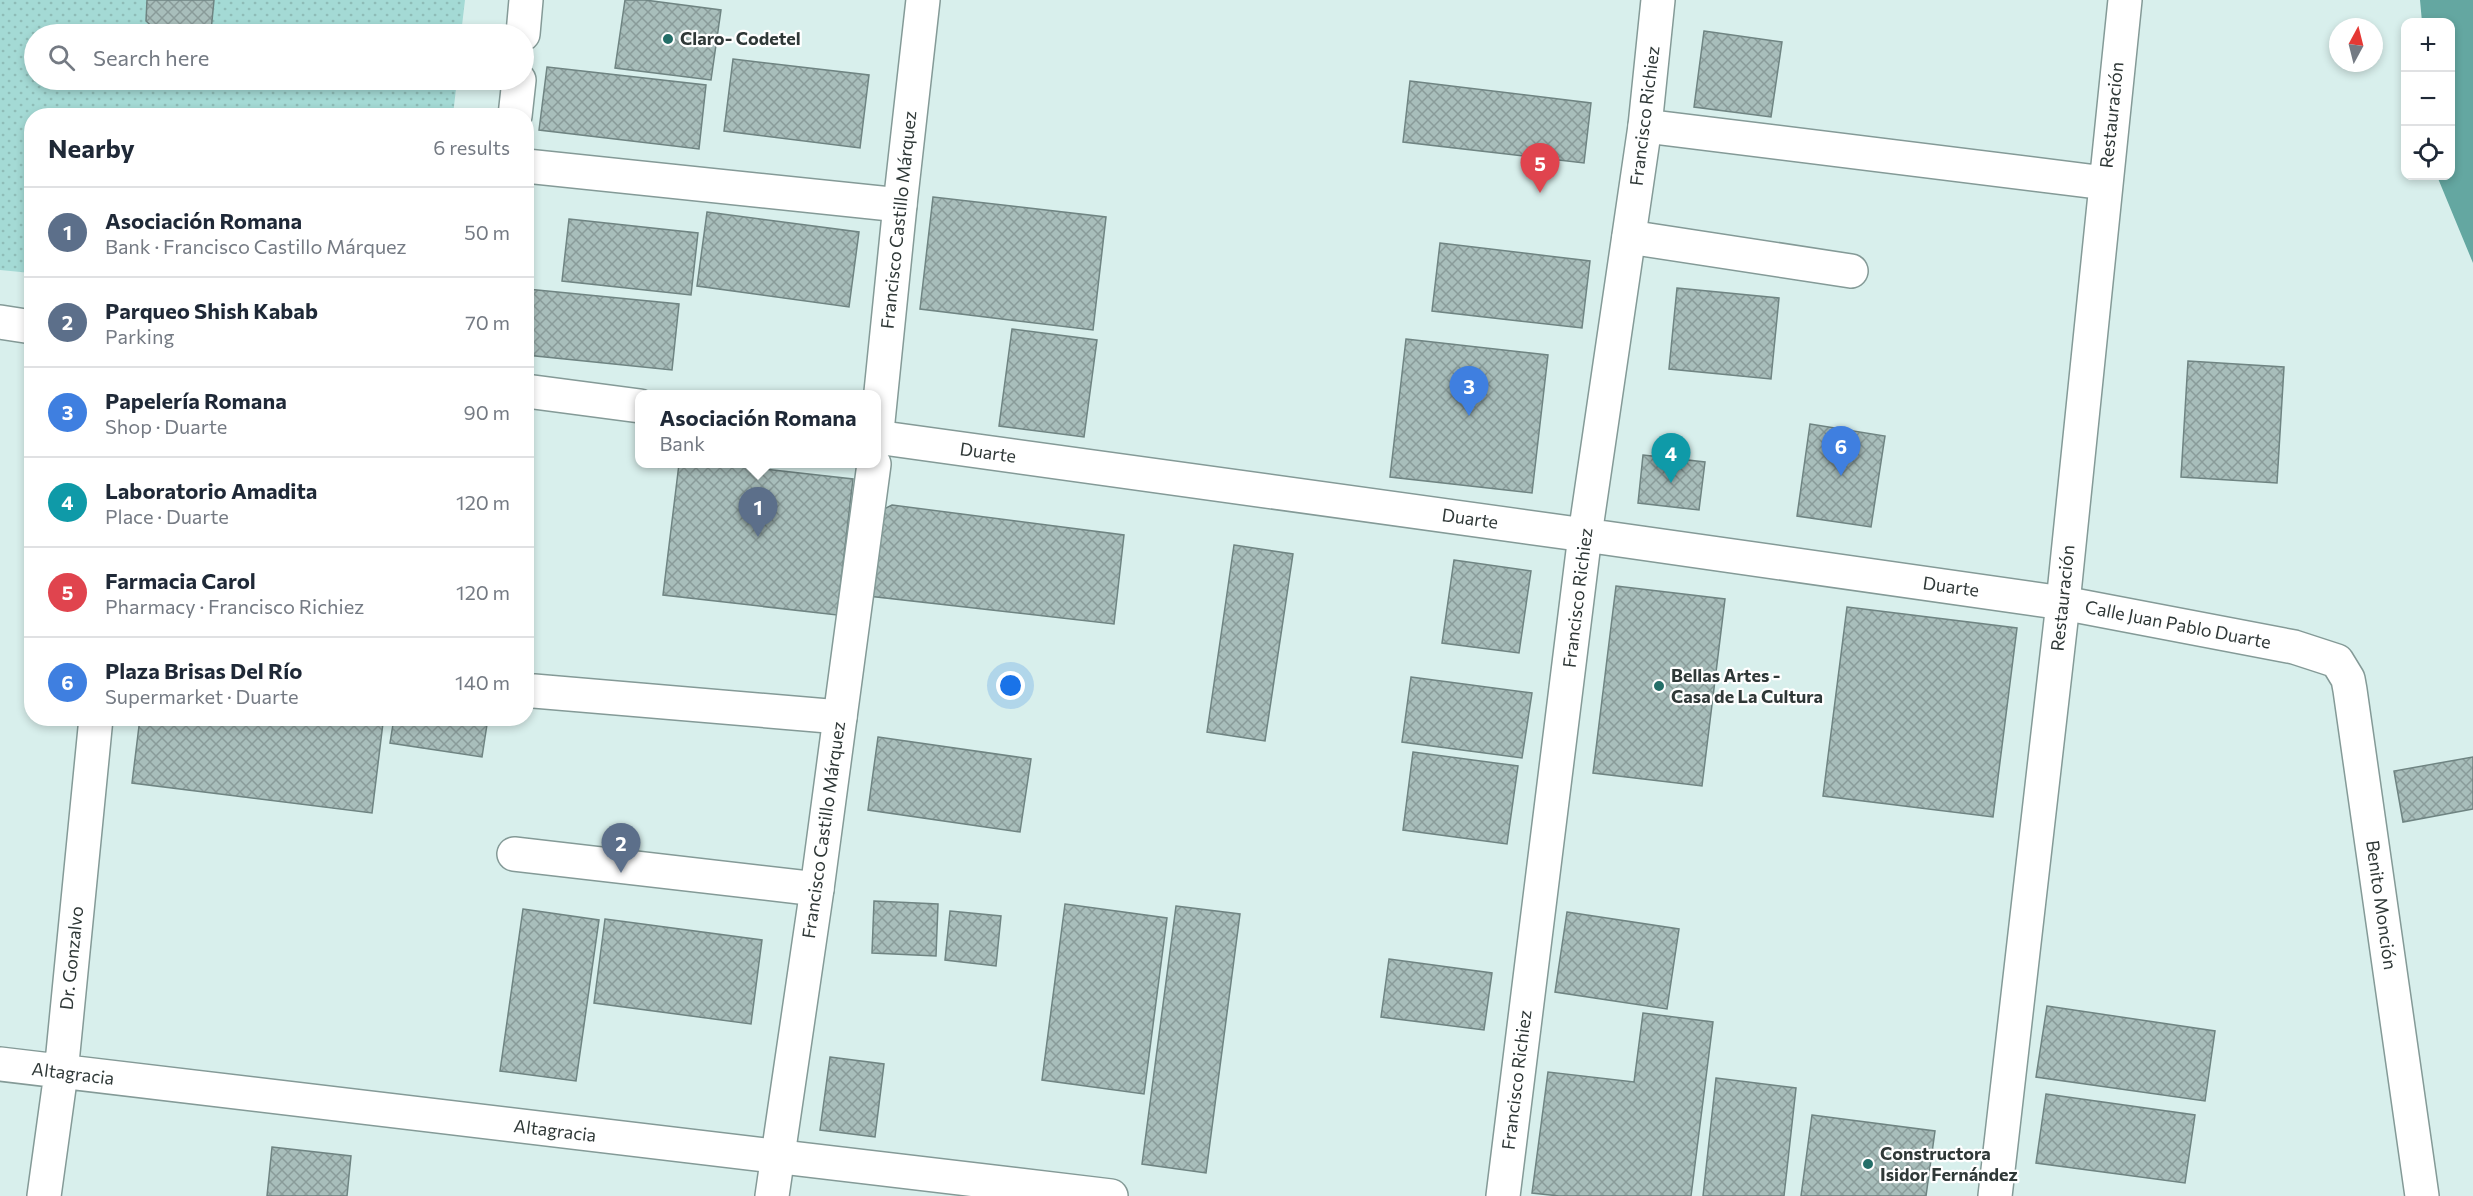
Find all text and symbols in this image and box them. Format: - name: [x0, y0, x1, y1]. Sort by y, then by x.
- north arrow: [2329, 18, 2383, 72]
- map controls: [2401, 18, 2455, 180]
- button: +: [2401, 18, 2455, 72]
- search box: [24, 24, 534, 90]
- place label: Claro- Codetel: [680, 27, 801, 49]
- marker: Claro- Codetel: [661, 32, 675, 46]
- icon: search: [45, 41, 78, 74]
- text: Search here: [93, 44, 209, 71]
- street label: Francisco Richiez: [1625, 45, 1663, 187]
- street label: Restauración: [2094, 61, 2128, 169]
- button: −: [2401, 72, 2455, 126]
- street label: Francisco Castillo Márquez: [876, 110, 920, 330]
- button: locate: [2401, 126, 2455, 180]
- text: Nearby: [48, 132, 135, 163]
- text: 6 results: [433, 135, 510, 159]
- pin: 5: [1520, 144, 1560, 193]
- text: Asociación Romana: [105, 207, 302, 234]
- text: 1: [63, 220, 72, 244]
- text: 50 m: [464, 220, 510, 244]
- text: Bank · Francisco Castillo Márquez: [105, 234, 407, 258]
- text: Parqueo Shish Kabab: [105, 297, 318, 324]
- text: 2: [62, 310, 73, 334]
- text: 70 m: [465, 310, 510, 334]
- text: Parking: [105, 324, 174, 348]
- pin: 3: [1450, 366, 1488, 416]
- text: Papelería Romana: [105, 387, 287, 414]
- popup: [635, 390, 881, 468]
- text: 3: [62, 400, 73, 424]
- text: 90 m: [464, 400, 510, 424]
- text: Asociación Romana: [659, 404, 857, 431]
- text: Shop · Duarte: [105, 414, 227, 438]
- pin: 6: [1822, 426, 1860, 476]
- text: Bank: [659, 431, 705, 455]
- pin: 4: [1652, 434, 1690, 483]
- street label: Duarte: [959, 437, 1018, 467]
- text: Laboratorio Amadita: [105, 477, 317, 504]
- pin: 1: [738, 488, 777, 537]
- text: 4: [61, 490, 74, 514]
- text: 120 m: [456, 490, 510, 514]
- street label: Duarte: [1441, 503, 1500, 533]
- text: Place · Duarte: [105, 504, 229, 528]
- street label: Francisco Richiez: [1558, 527, 1596, 669]
- street label: Restauración: [2045, 544, 2079, 652]
- text: Farmacia Carol: [105, 567, 256, 594]
- street label: Duarte: [1922, 571, 1981, 601]
- text: 5: [62, 580, 73, 604]
- text: 120 m: [456, 580, 510, 604]
- text: Pharmacy · Francisco Richiez: [105, 594, 364, 618]
- street label: Calle Juan Pablo Duarte: [2083, 595, 2273, 653]
- text: Plaza Brisas Del Río: [105, 657, 302, 684]
- place label: Bellas Artes - Casa de La Cultura: [1671, 664, 1823, 707]
- text: 6: [61, 670, 74, 694]
- text: 140 m: [455, 670, 510, 694]
- your location: [996, 671, 1025, 700]
- marker: Bellas Artes - Casa de La Cultura: [1652, 679, 1666, 693]
- text: Supermarket · Duarte: [105, 684, 299, 708]
- street label: Francisco Castillo Márquez: [797, 720, 849, 940]
- pin: 2: [602, 824, 640, 873]
- street label: Benito Monción: [2362, 839, 2402, 971]
- street label: Dr. Gonzalvo: [55, 905, 87, 1011]
- street label: Francisco Richiez: [1497, 1009, 1535, 1151]
- street label: Altagracia: [31, 1057, 116, 1089]
- street label: Altagracia: [513, 1114, 598, 1146]
- place label: Constructora Isidor Fernández: [1880, 1142, 2018, 1185]
- marker: Constructora Isidor Fernández: [1861, 1157, 1875, 1171]

